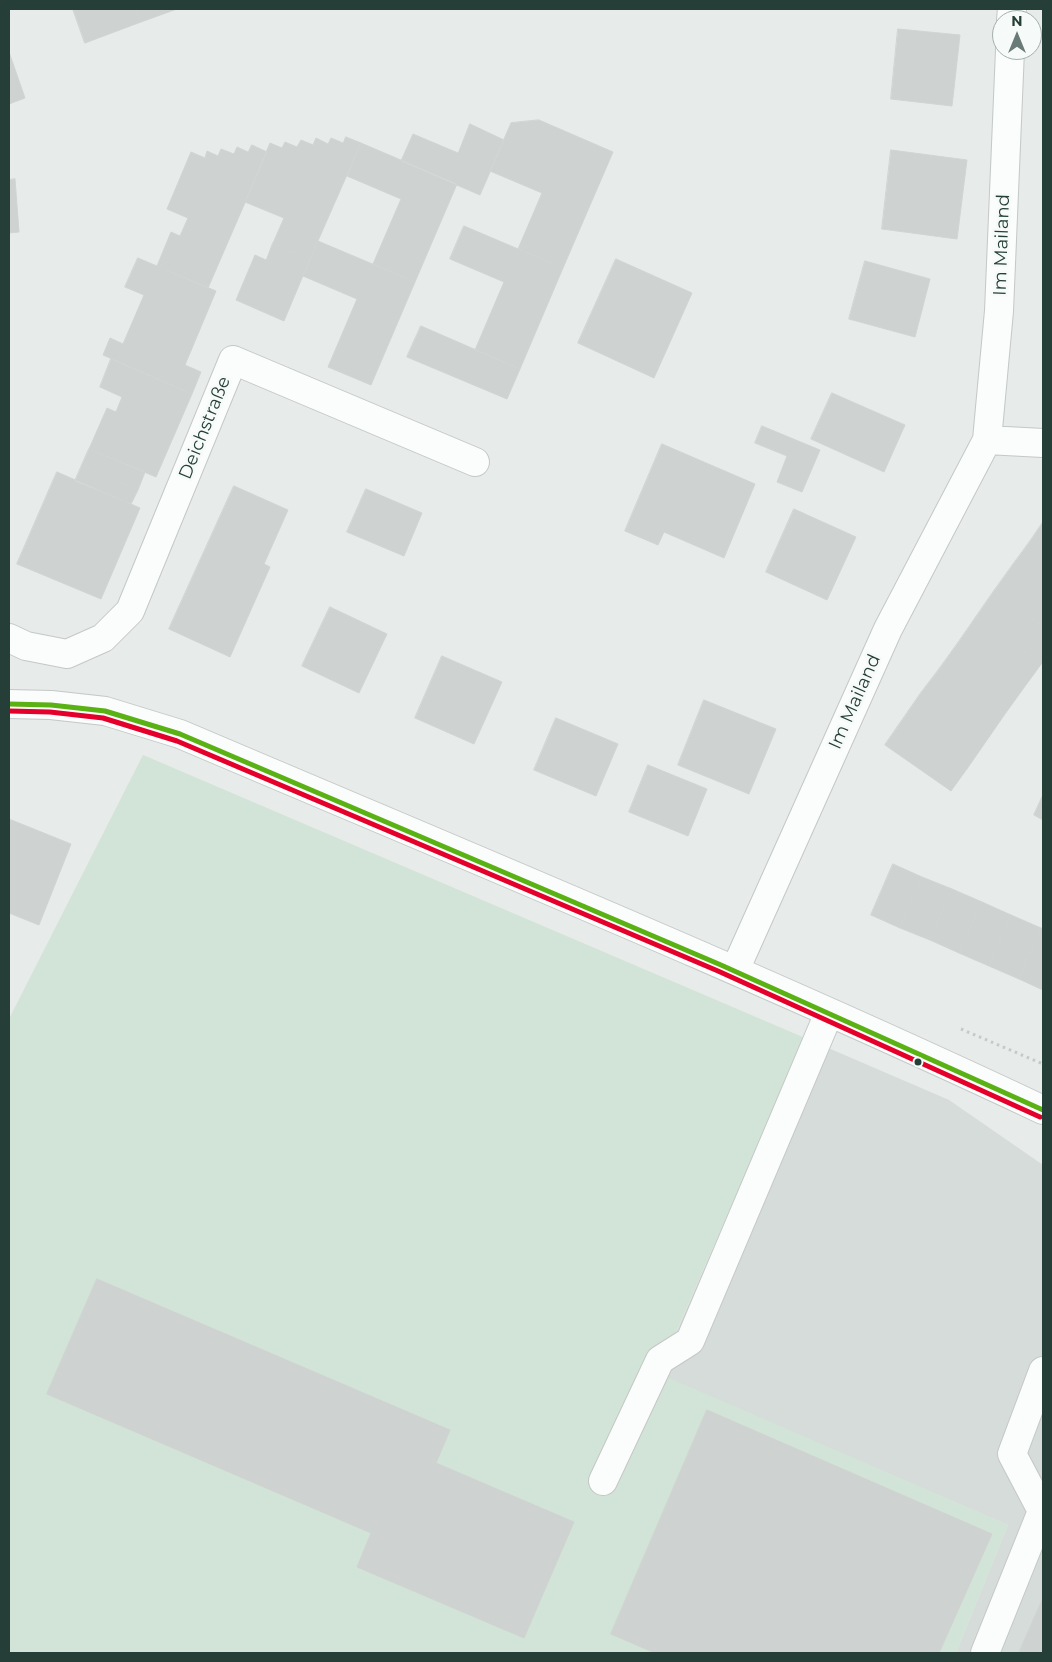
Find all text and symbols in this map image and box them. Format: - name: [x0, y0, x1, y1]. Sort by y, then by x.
- north arrow: [992, 10, 1042, 60]
- text: N: [1011, 12, 1023, 30]
- street label: Im Mailand: [989, 194, 1015, 296]
- street label: Deichstraße: [175, 373, 235, 483]
- street label: Im Mailand: [824, 651, 886, 753]
- unlabelled marker: [913, 1057, 923, 1067]

